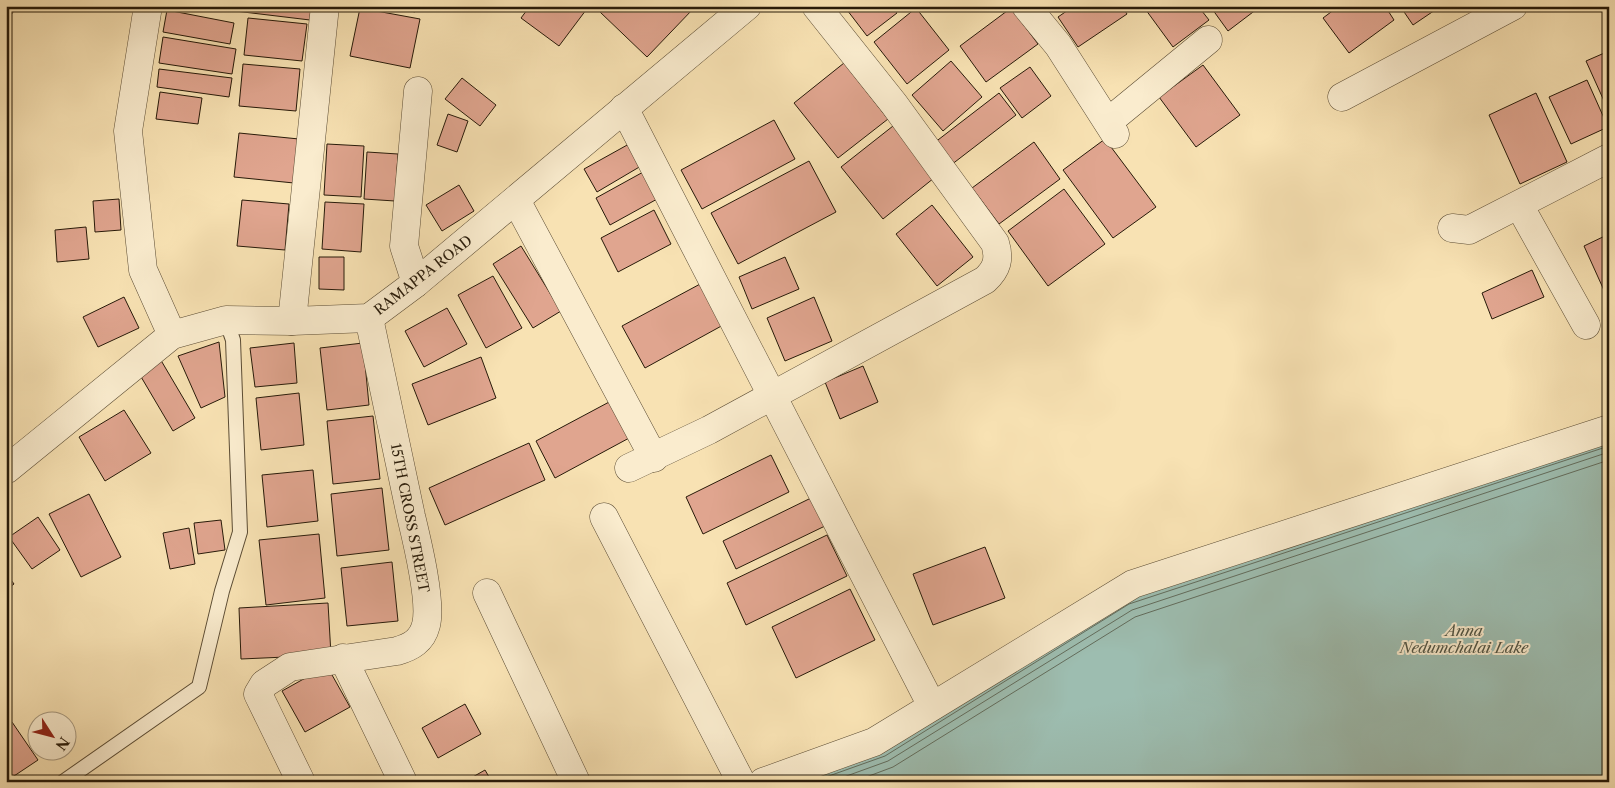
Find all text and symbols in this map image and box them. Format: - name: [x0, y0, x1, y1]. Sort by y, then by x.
- street label: RAMAPPA ROAD: [370, 231, 476, 319]
- street label: 15TH CROSS STREET: [387, 442, 433, 595]
- water label: Anna Nedumchalai Lake: [1399, 621, 1529, 657]
- north arrow: [28, 710, 78, 760]
- text: N: [52, 733, 73, 754]

